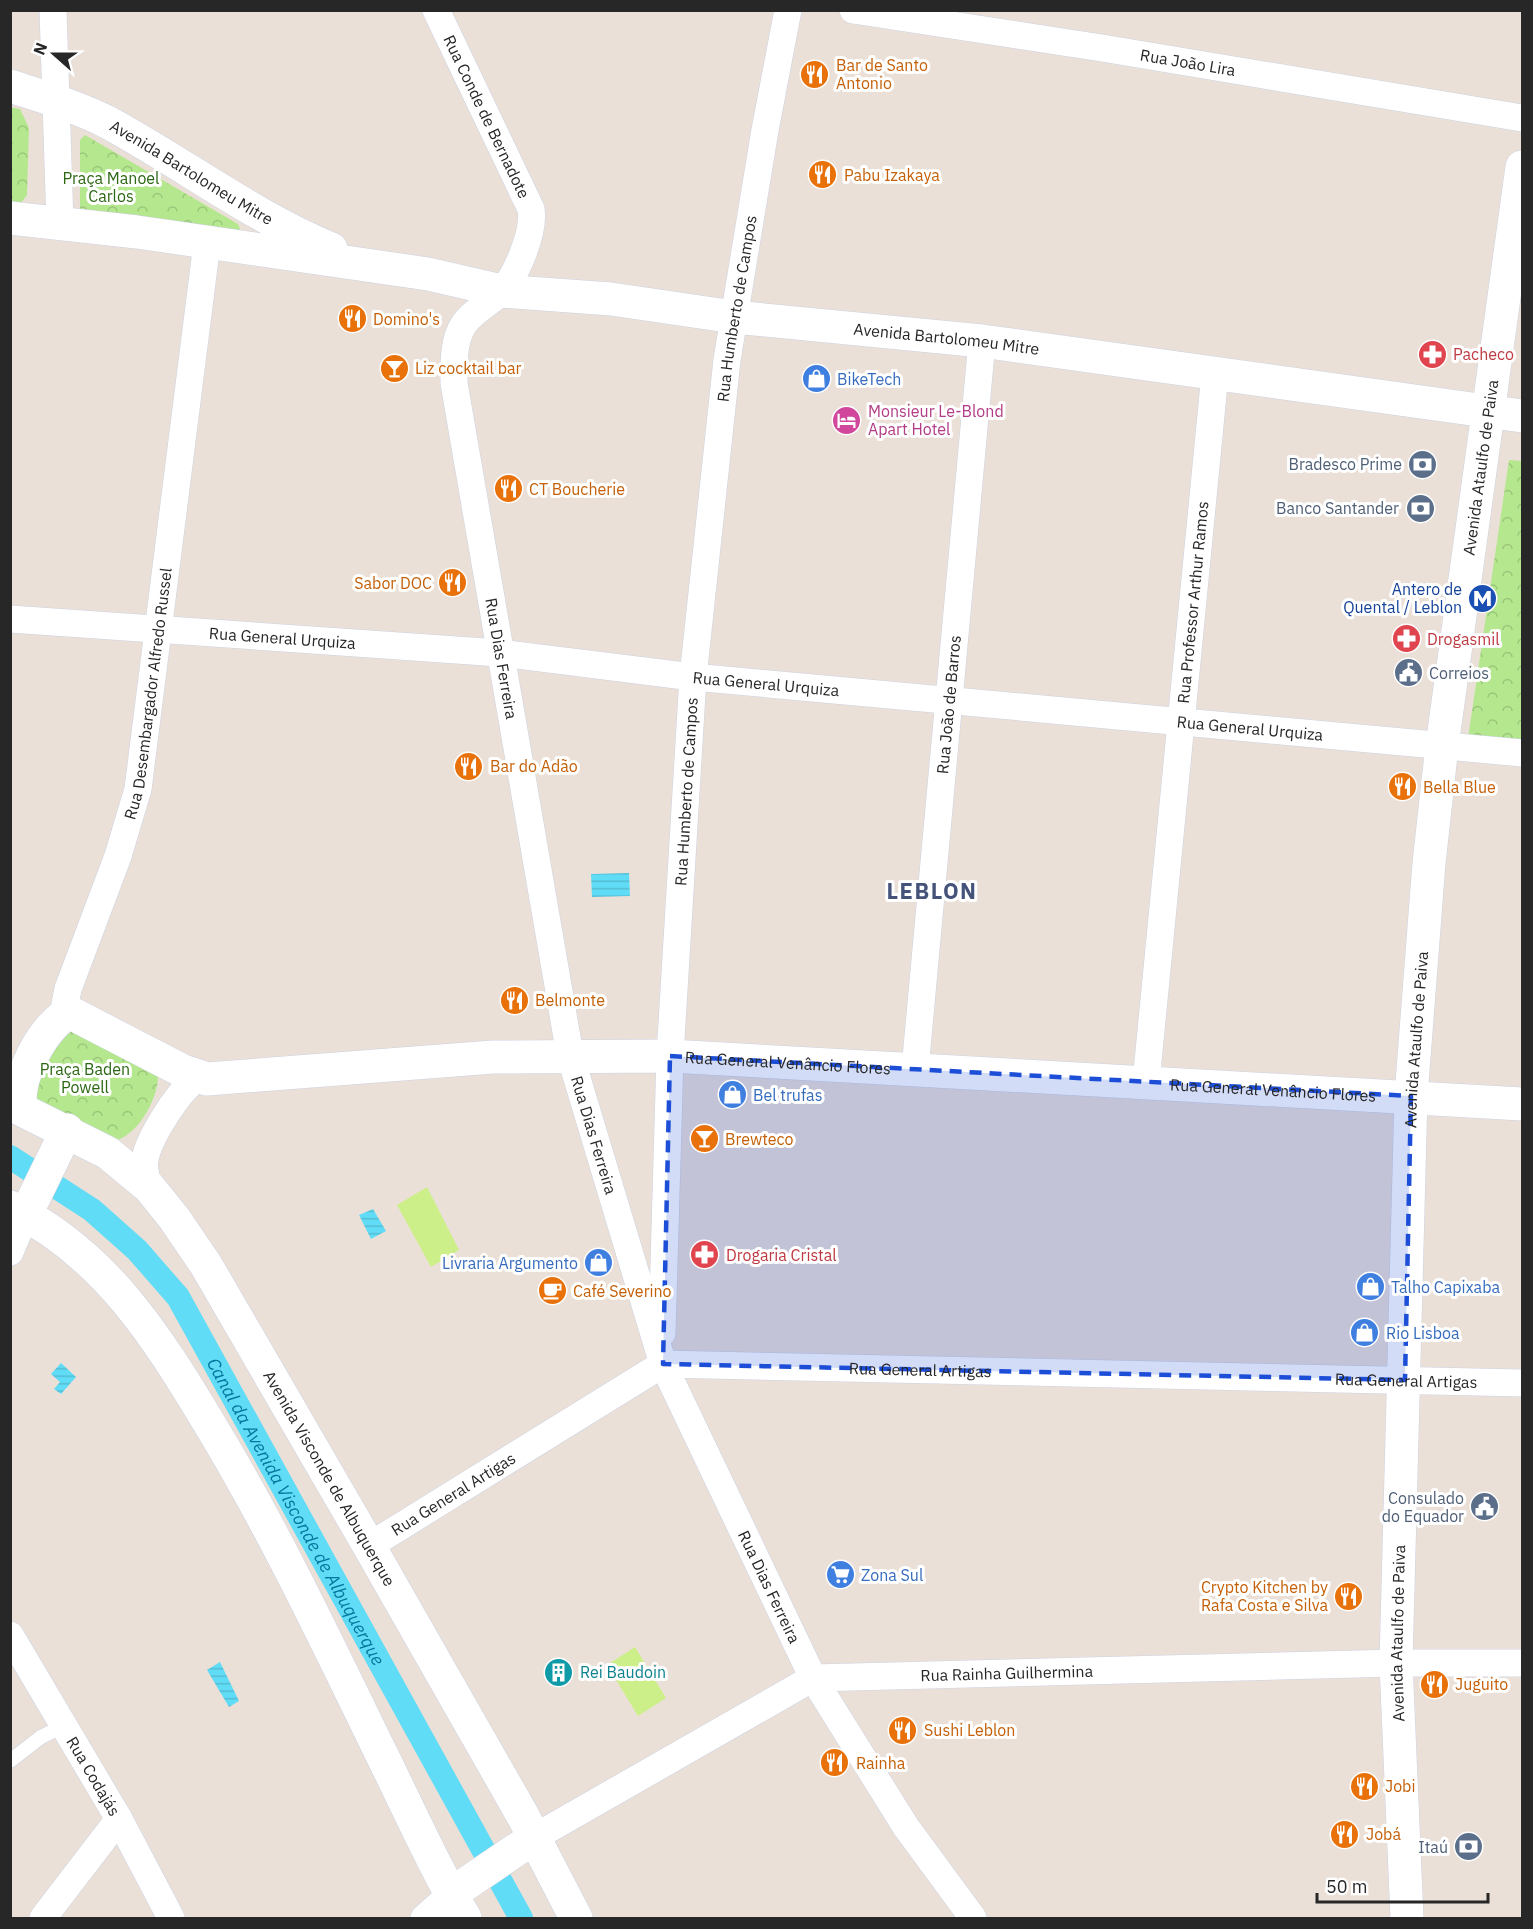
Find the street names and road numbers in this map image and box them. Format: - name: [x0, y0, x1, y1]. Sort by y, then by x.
- street label: Rua Conde de Bernadote: [439, 32, 534, 202]
- street label: Rua João Lira: [1139, 45, 1238, 80]
- street label: Avenida Bartolomeu Mitre: [107, 116, 277, 229]
- street label: Rua Humberto de Campos: [713, 214, 761, 403]
- street label: Avenida Bartolomeu Mitre: [853, 319, 1041, 359]
- street label: Avenida Ataulfo de Paiva: [1458, 378, 1503, 557]
- street label: Rua Professor Arthur Ramos: [1173, 500, 1213, 704]
- street label: Rua Desembargador Alfredo Russel: [119, 566, 176, 822]
- street label: Rua Dias Ferreira: [481, 596, 522, 721]
- street label: Rua General Urquiza: [208, 623, 357, 653]
- street label: Rua João de Barros: [932, 634, 965, 775]
- street label: Rua General Urquiza: [692, 667, 841, 700]
- street label: Rua Humberto de Campos: [670, 697, 702, 886]
- street label: Rua General Urquiza: [1176, 711, 1325, 745]
- street label: Avenida Ataulfo de Paiva: [1400, 950, 1432, 1128]
- street label: Rua General Venâncio Flores: [684, 1047, 891, 1078]
- street label: Rua Dias Ferreira: [567, 1073, 621, 1197]
- street label: Rua General Venâncio Flores: [1170, 1074, 1377, 1106]
- street label: Rua General Artigas: [849, 1358, 992, 1381]
- street label: Avenida Visconde de Albuquerque: [259, 1367, 400, 1590]
- street label: Rua General Artigas: [1335, 1369, 1478, 1392]
- street label: Rua General Artigas: [387, 1448, 519, 1540]
- street label: Rua Dias Ferreira: [734, 1527, 805, 1647]
- street label: Avenida Ataulfo de Paiva: [1386, 1544, 1409, 1722]
- street label: Rua Rainha Guilhermina: [920, 1661, 1094, 1685]
- street label: Rua Codajás: [62, 1733, 125, 1819]

